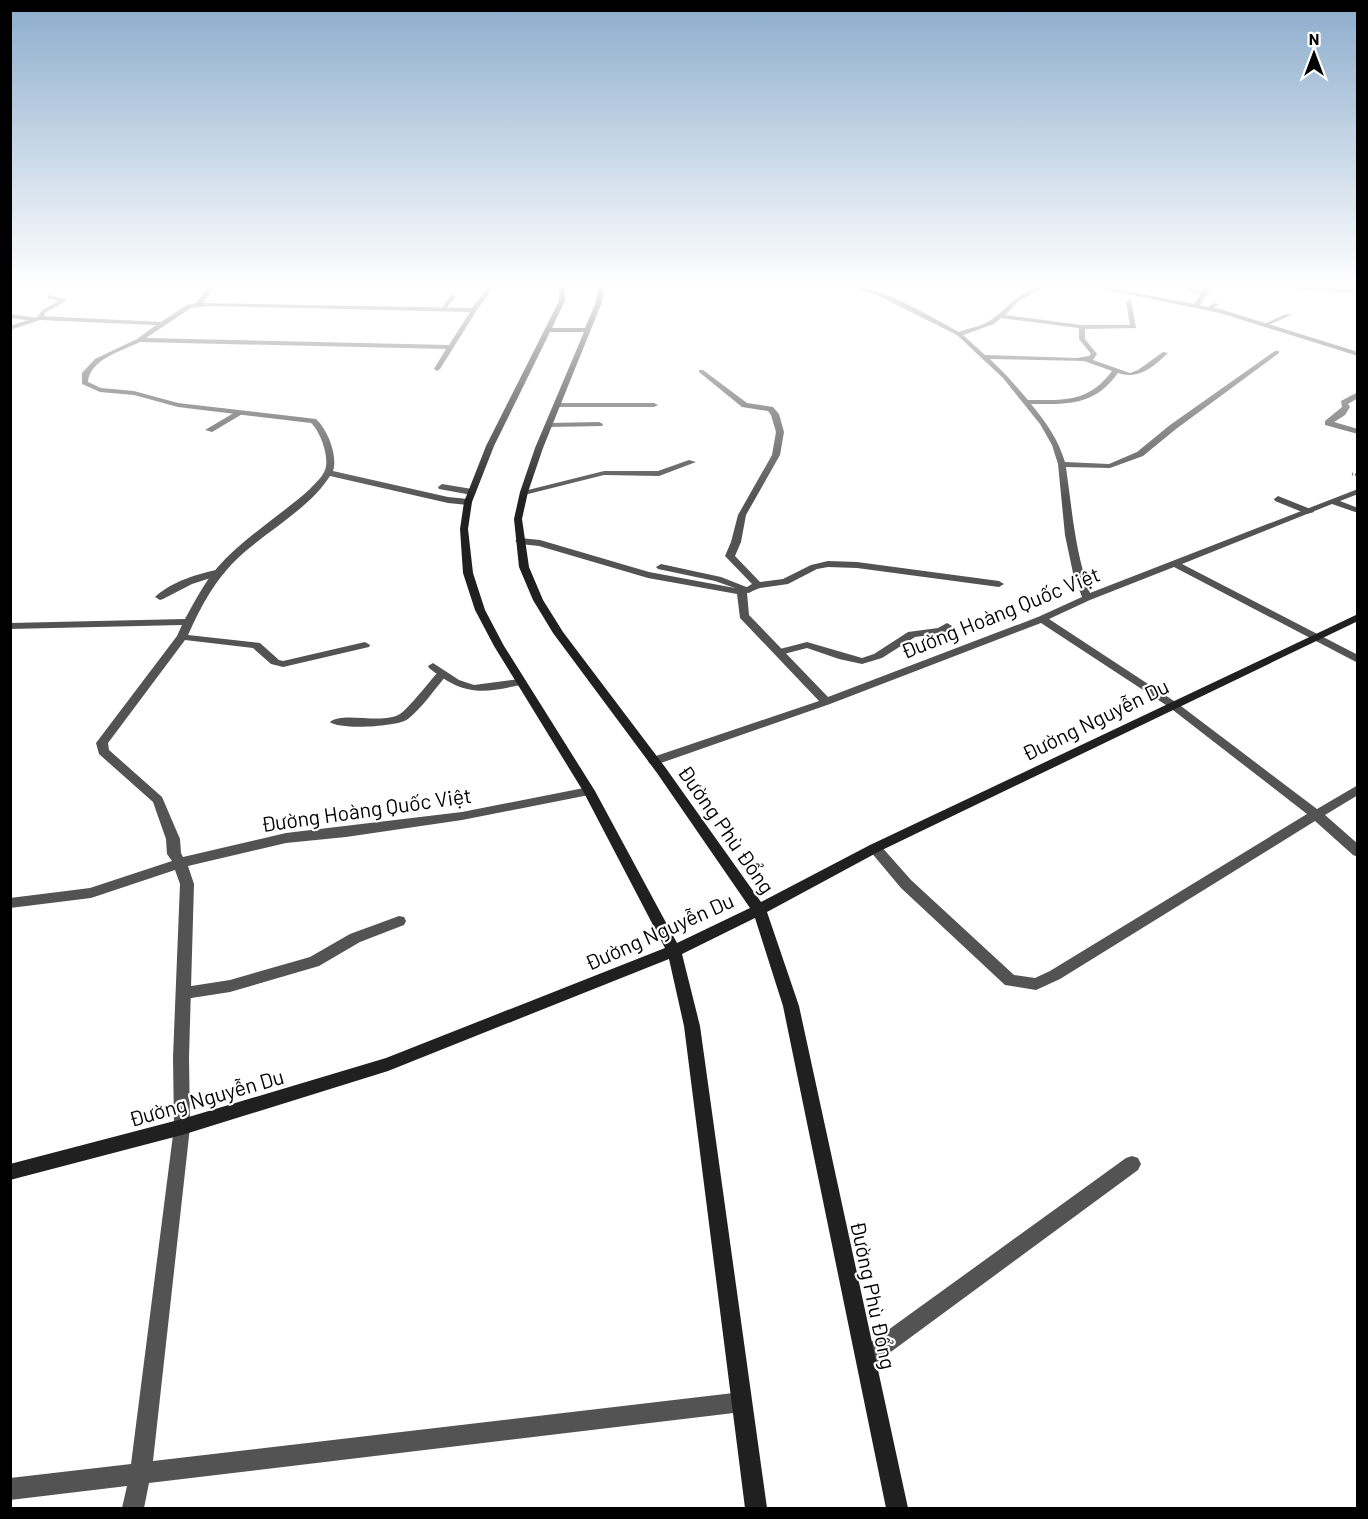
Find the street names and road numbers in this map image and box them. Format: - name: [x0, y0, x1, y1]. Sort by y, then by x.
- street label: Đường Hoàng Quốc Việt: [897, 561, 1103, 663]
- street label: Đường Nguyễn Du: [1018, 673, 1172, 765]
- street label: Đường Phù Đổng: [674, 760, 780, 898]
- street label: Đường Hoàng Quốc Việt: [259, 782, 473, 836]
- street label: Đường Nguyễn Du: [581, 887, 737, 975]
- street label: Đường Nguyễn Du: [126, 1063, 286, 1131]
- street label: Đường Phù Đổng: [846, 1219, 902, 1371]

